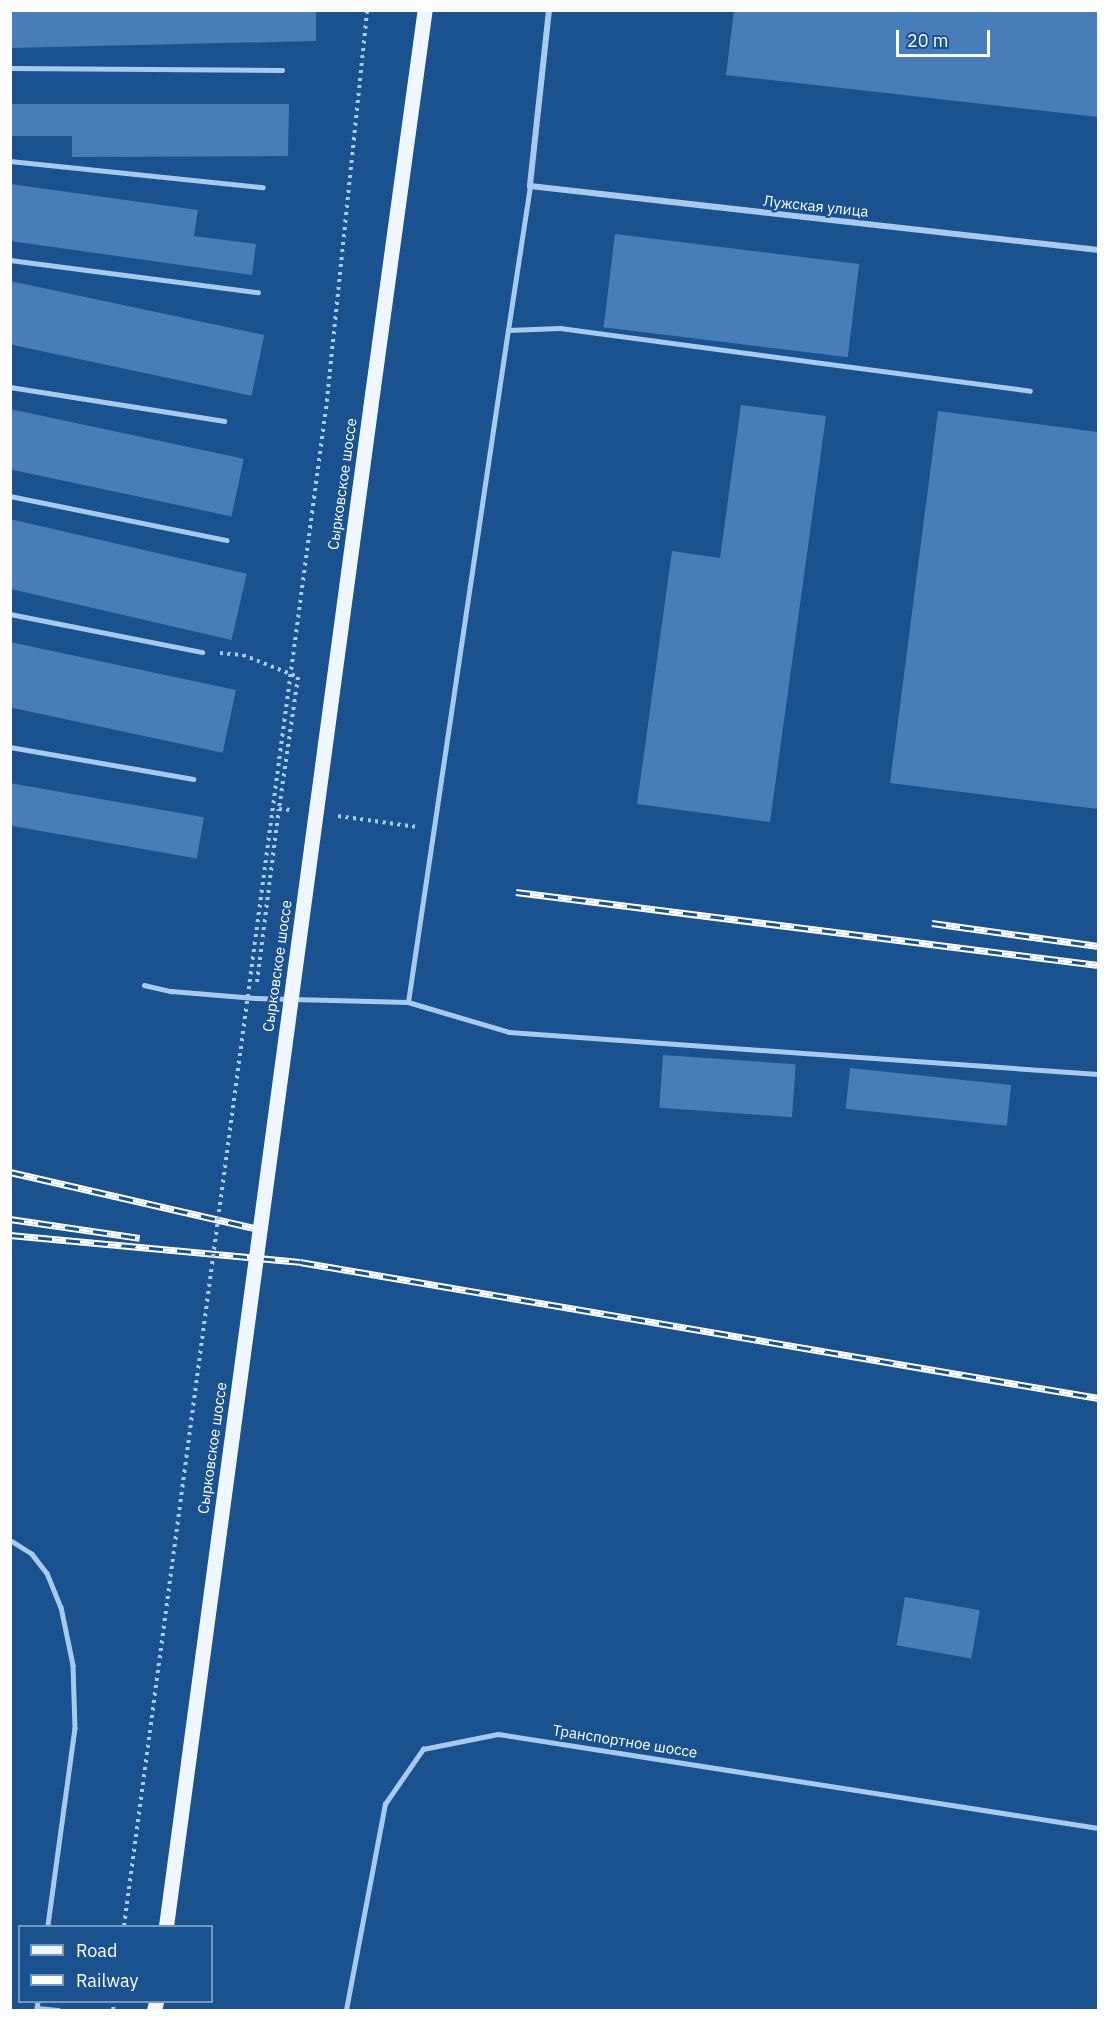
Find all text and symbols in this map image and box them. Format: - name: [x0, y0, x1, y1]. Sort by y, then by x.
- scale bar: [899, 18, 994, 56]
- text: 20 m: [907, 29, 949, 52]
- street label: Лужская улица: [762, 192, 870, 220]
- street label: Сырковское шоссе: [324, 417, 360, 551]
- street label: Сырковское шоссе: [259, 899, 295, 1033]
- street label: Сырковское шоссе: [194, 1381, 230, 1515]
- street label: Транспортное шоссе: [551, 1721, 699, 1761]
- legend: [18, 1925, 213, 2003]
- text: Road: [76, 1939, 117, 1962]
- text: Railway: [76, 1969, 138, 1992]

